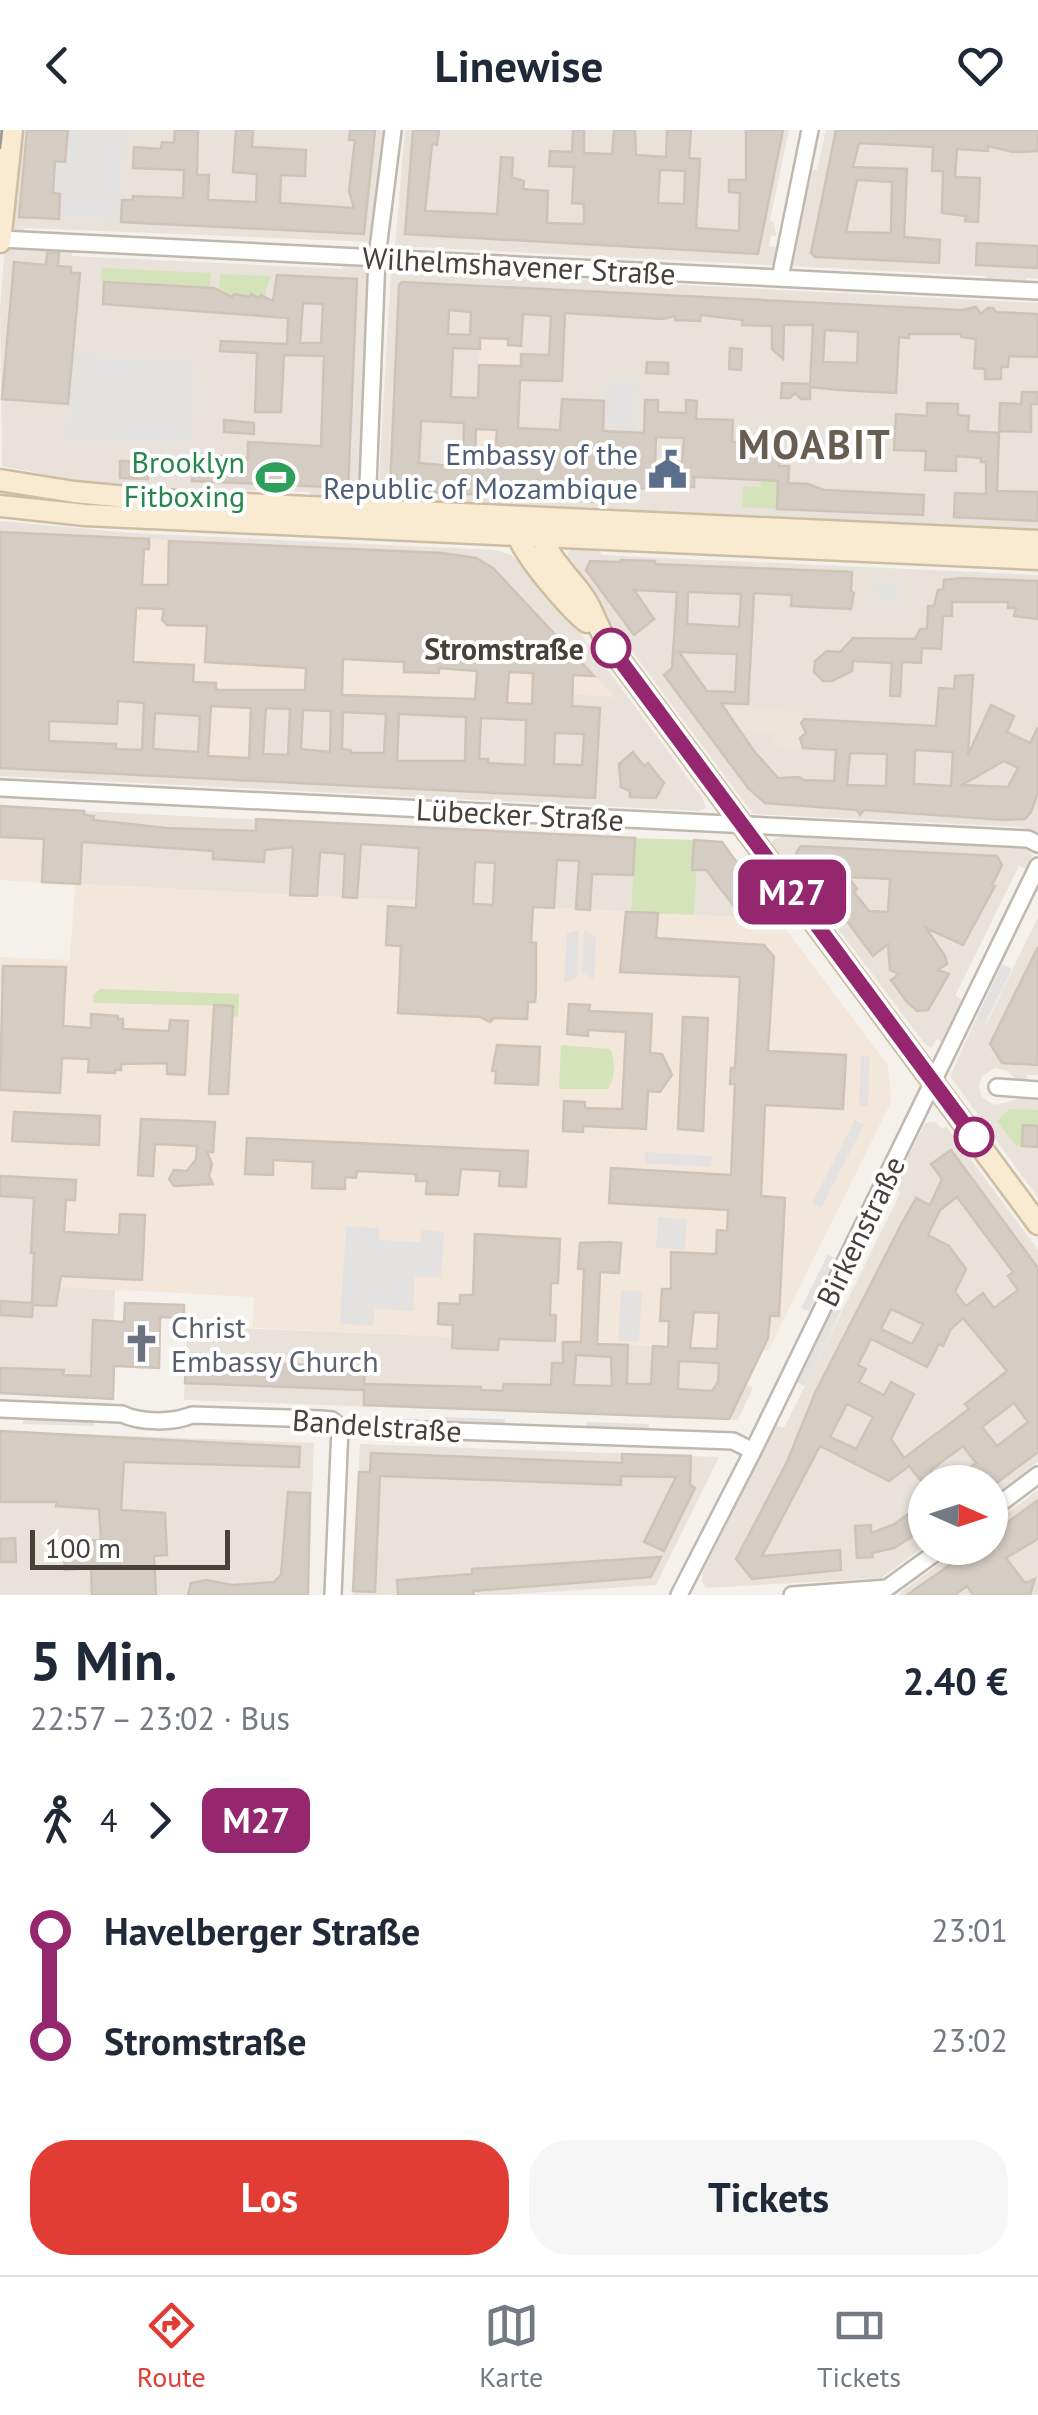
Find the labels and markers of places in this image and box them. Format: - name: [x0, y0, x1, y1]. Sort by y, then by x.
- place label: Embassy of the Republic of Mozambique: [323, 434, 638, 507]
- place label: Brooklyn Fitboxing: [124, 442, 245, 515]
- public building icon: Embassy of the Republic of Mozambique: [647, 449, 689, 491]
- sports icon: Brooklyn Fitboxing: [254, 457, 296, 499]
- place label: Stromstraße: [424, 629, 584, 668]
- marker: Stromstraße: [592, 629, 630, 667]
- unlabelled marker: [955, 1118, 993, 1156]
- place label: Christ Embassy Church: [171, 1307, 379, 1380]
- church icon: Christ Embassy Church: [120, 1322, 162, 1364]

